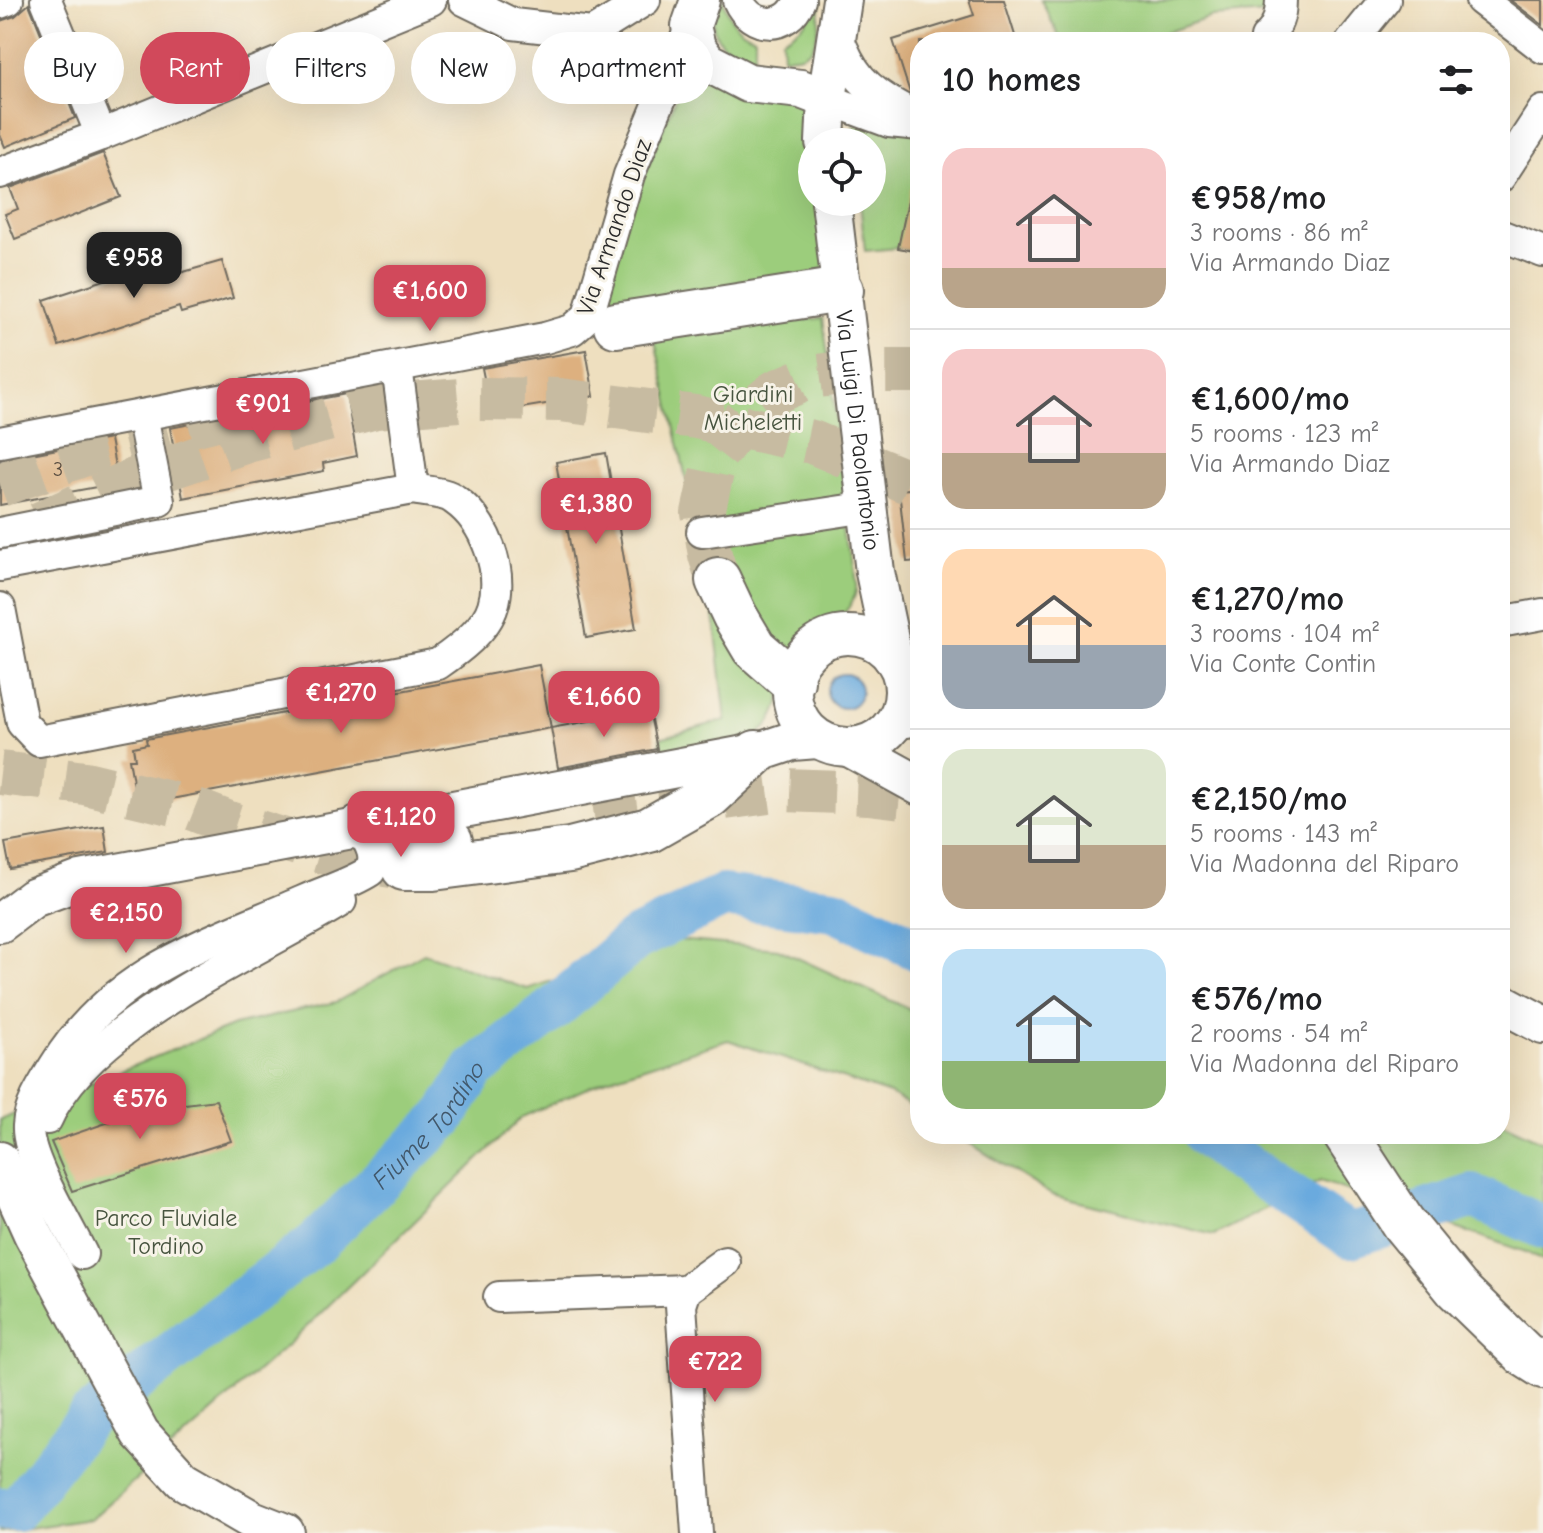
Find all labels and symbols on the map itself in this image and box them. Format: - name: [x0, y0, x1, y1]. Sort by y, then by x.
- street label: Via Armando Diaz: [571, 135, 657, 319]
- pin: €958: [87, 232, 181, 300]
- pin: €1,600: [365, 265, 495, 333]
- street label: Via Luigi Di Paolantonio: [830, 309, 886, 552]
- pin: €901: [216, 378, 310, 446]
- park label: Giardini Micheletti: [704, 380, 802, 436]
- house number: 3: [53, 458, 63, 481]
- pin: €1,380: [531, 478, 661, 546]
- pin: €1,270: [276, 667, 406, 735]
- pin: €1,660: [539, 671, 669, 739]
- pin: €1,120: [336, 791, 466, 859]
- pin: €2,150: [61, 887, 191, 955]
- water label: Fiume Tordino: [366, 1054, 491, 1196]
- pin: €576: [93, 1073, 187, 1141]
- park label: Parco Fluviale Tordino: [95, 1204, 237, 1260]
- pin: €722: [668, 1336, 762, 1404]

